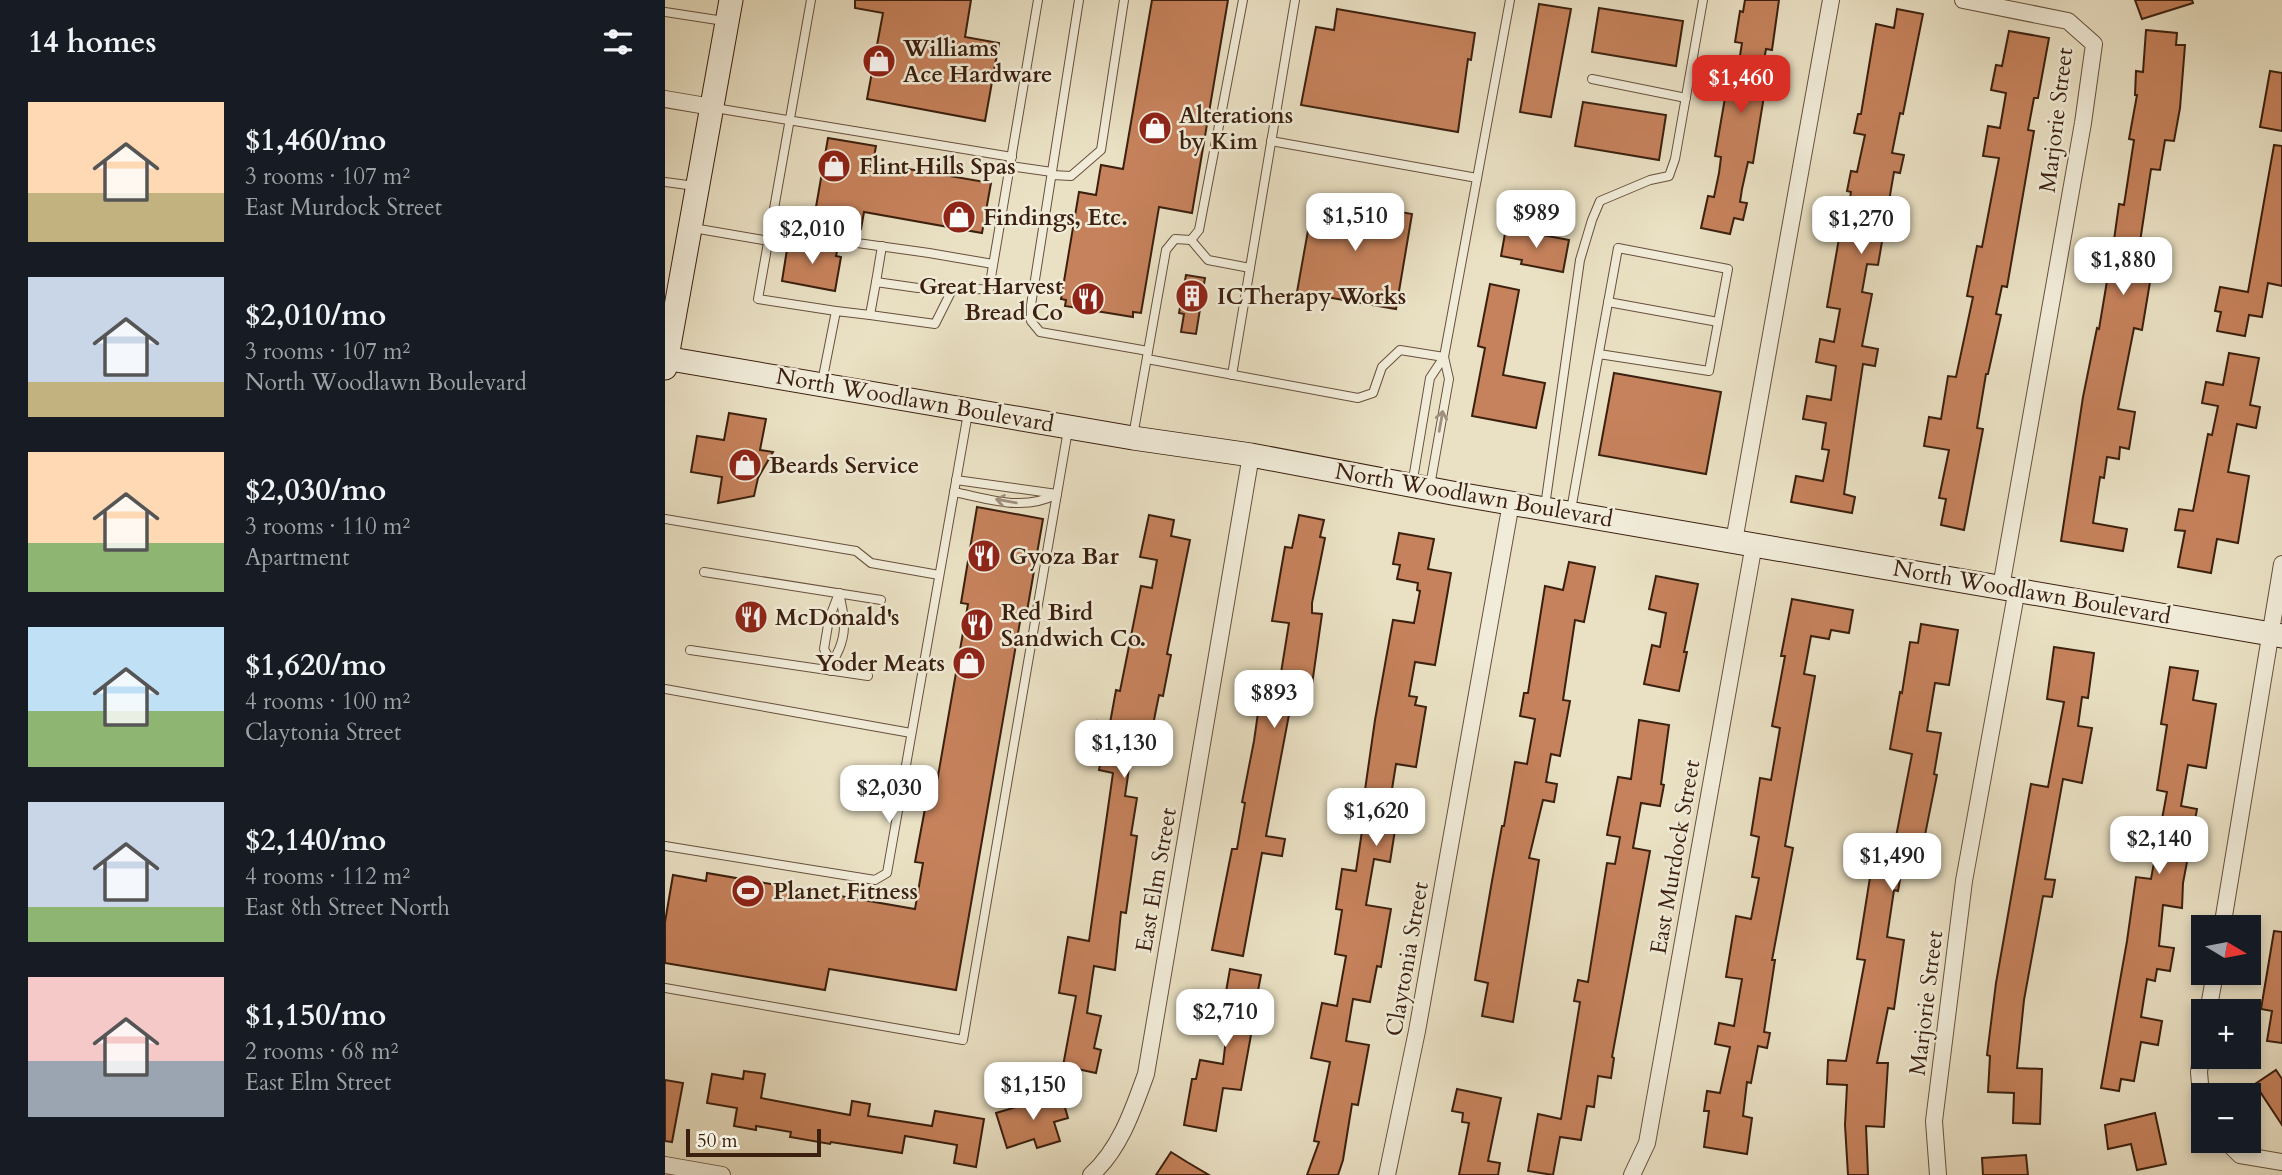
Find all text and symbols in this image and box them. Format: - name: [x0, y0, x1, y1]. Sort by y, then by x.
- text: 14 homes: [28, 22, 157, 63]
- icon: filters: [599, 23, 637, 61]
- place label: Williams Ace Hardware: [902, 33, 1052, 90]
- shop icon: Williams Ace Hardware: [860, 42, 898, 80]
- street label: Marjorie Street: [2032, 46, 2080, 194]
- pin: $1,460: [1684, 55, 1798, 115]
- text: $1,460: [1708, 62, 1774, 93]
- place label: Alterations by Kim: [1179, 100, 1293, 157]
- shop icon: Alterations by Kim: [1136, 109, 1174, 147]
- text: $1,460/mo: [245, 120, 386, 161]
- icon: home: [84, 130, 168, 214]
- shop icon: Flint Hills Spas: [815, 147, 853, 185]
- place label: Flint Hills Spas: [859, 151, 1016, 182]
- text: 3 rooms · 107 m²: [245, 161, 410, 192]
- pin: $989: [1495, 190, 1577, 250]
- text: East Murdock Street: [245, 192, 442, 223]
- pin: $1,510: [1298, 194, 1412, 253]
- pin: $1,270: [1804, 196, 1918, 256]
- text: $989: [1512, 197, 1560, 228]
- shop icon: Findings, Etc.: [940, 198, 978, 236]
- text: $1,510: [1322, 200, 1388, 231]
- place label: Findings, Etc.: [983, 202, 1128, 233]
- text: $1,270: [1828, 203, 1894, 234]
- pin: $2,010: [755, 206, 869, 266]
- text: $2,010: [779, 213, 845, 244]
- pin: $1,880: [2066, 238, 2180, 297]
- text: $1,880: [2090, 244, 2156, 275]
- place label: Great Harvest Bread Co: [919, 271, 1063, 328]
- building icon: ICTherapy Works: [1173, 277, 1211, 315]
- restaurant icon: Great Harvest Bread Co: [1069, 280, 1107, 318]
- place label: ICTherapy Works: [1217, 281, 1406, 312]
- text: $2,010/mo: [245, 295, 386, 336]
- icon: home: [84, 305, 168, 389]
- text: 3 rooms · 107 m²: [245, 336, 410, 367]
- street label: North Woodlawn Boulevard: [774, 360, 1057, 440]
- text: North Woodlawn Boulevard: [245, 367, 527, 398]
- one-way arrow: [1435, 410, 1448, 433]
- shop icon: Beards Service: [726, 446, 764, 484]
- place label: Beards Service: [769, 450, 919, 481]
- street label: North Woodlawn Boulevard: [1333, 455, 1616, 535]
- text: $2,030/mo: [245, 470, 386, 511]
- icon: home: [84, 480, 168, 564]
- one-way arrow: [995, 494, 1018, 508]
- text: 3 rooms · 110 m²: [245, 511, 410, 542]
- restaurant icon: Gyoza Bar: [965, 537, 1003, 575]
- place label: Gyoza Bar: [1009, 541, 1120, 572]
- text: Apartment: [245, 542, 349, 573]
- street label: North Woodlawn Boulevard: [1891, 552, 2174, 632]
- place label: Red Bird Sandwich Co.: [1001, 597, 1146, 654]
- restaurant icon: McDonald's: [732, 598, 770, 636]
- place label: McDonald's: [775, 602, 899, 633]
- restaurant icon: Red Bird Sandwich Co.: [958, 606, 996, 644]
- shop icon: Yoder Meats: [950, 644, 988, 682]
- text: $1,620/mo: [245, 645, 386, 686]
- place label: Yoder Meats: [816, 648, 945, 679]
- icon: home: [84, 655, 168, 739]
- pin: $893: [1233, 670, 1315, 730]
- text: $893: [1250, 677, 1298, 708]
- text: 4 rooms · 100 m²: [245, 686, 410, 717]
- text: Claytonia Street: [245, 717, 401, 748]
- pin: $1,130: [1067, 720, 1181, 780]
- text: $1,130: [1091, 727, 1157, 758]
- street label: East Murdock Street: [1643, 757, 1707, 957]
- pin: $2,030: [832, 766, 946, 825]
- text: $2,030: [856, 772, 922, 803]
- pin: $1,620: [1319, 788, 1433, 848]
- text: $1,620: [1343, 795, 1409, 826]
- street label: East Elm Street: [1128, 805, 1184, 955]
- pin: $2,140: [2102, 816, 2216, 876]
- text: $2,140/mo: [245, 820, 386, 861]
- text: $2,140: [2126, 823, 2192, 854]
- icon: home: [84, 830, 168, 914]
- pin: $1,490: [1835, 834, 1949, 893]
- text: $1,490: [1859, 840, 1925, 871]
- text: 4 rooms · 112 m²: [245, 861, 410, 892]
- sports icon: Planet Fitness: [729, 872, 767, 910]
- place label: Planet Fitness: [773, 876, 918, 907]
- street label: Claytonia Street: [1378, 879, 1436, 1039]
- text: East 8th Street North: [245, 892, 450, 923]
- north arrow: [2191, 915, 2261, 985]
- map controls: [2191, 915, 2261, 1153]
- street label: Marjorie Street: [1902, 929, 1950, 1077]
- pin: $2,710: [1168, 990, 1282, 1049]
- text: $1,150/mo: [245, 995, 386, 1036]
- text: $2,710: [1192, 996, 1258, 1027]
- button: +: [2191, 999, 2261, 1069]
- icon: home: [84, 1005, 168, 1089]
- text: 2 rooms · 68 m²: [245, 1036, 398, 1067]
- pin: $1,150: [976, 1062, 1090, 1122]
- text: East Elm Street: [245, 1067, 391, 1098]
- text: $1,150: [1000, 1069, 1066, 1100]
- button: −: [2191, 1083, 2261, 1153]
- scale bar: [686, 1126, 821, 1158]
- text: 50 m: [697, 1128, 738, 1154]

